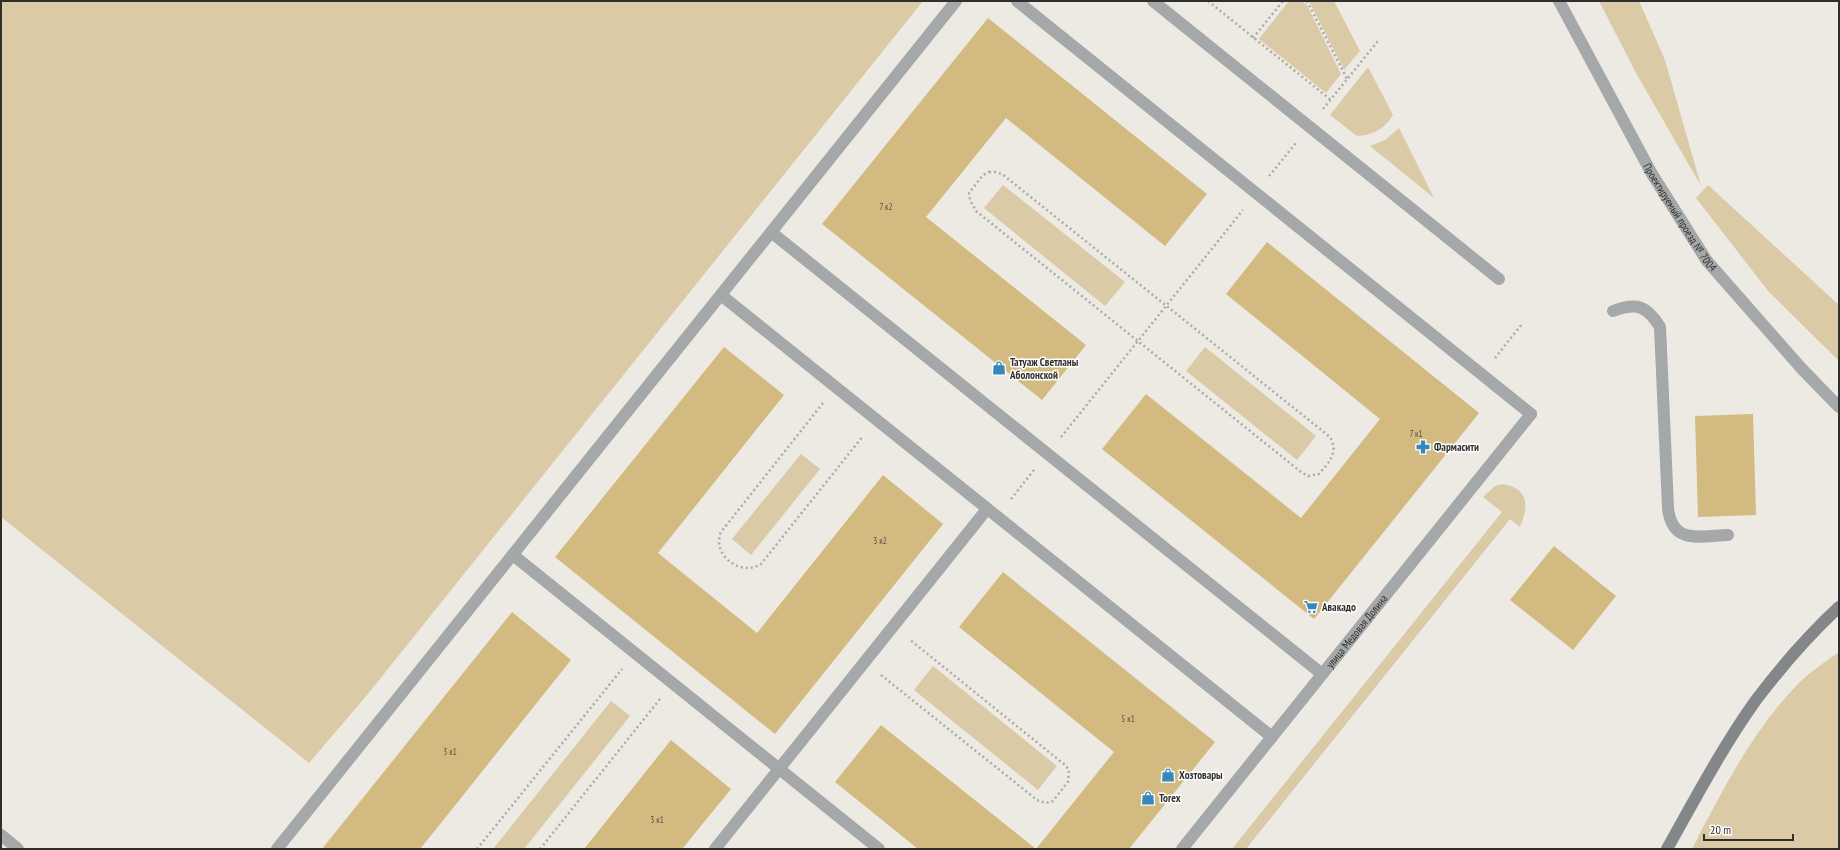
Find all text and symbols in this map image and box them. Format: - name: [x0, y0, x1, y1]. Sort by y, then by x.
- street label: Проектируемый проезд № 7004: [1640, 161, 1720, 274]
- house number: 7 к2: [879, 201, 893, 212]
- place label: Татуаж Светланы Аболонской: [1009, 355, 1079, 382]
- shop icon: Татуаж Светланы Аболонской: [991, 360, 1007, 376]
- house number: 7 к1: [1409, 428, 1423, 439]
- pharmacy icon: Фармасити: [1415, 439, 1431, 455]
- place label: Фармасити: [1434, 440, 1479, 454]
- house number: 3 к2: [873, 535, 887, 546]
- street label: улица Медовая Долина: [1323, 592, 1390, 671]
- supermarket icon: Авакадо: [1303, 599, 1319, 615]
- place label: Авакадо: [1321, 600, 1356, 614]
- house number: 5 к1: [1121, 713, 1135, 724]
- house number: 3 к1: [443, 746, 457, 757]
- shop icon: Хозтовары: [1160, 767, 1176, 783]
- place label: Хозтовары: [1179, 768, 1223, 782]
- shop icon: Torex: [1140, 790, 1156, 806]
- place label: Torex: [1159, 791, 1181, 805]
- house number: 3 к1: [650, 814, 664, 825]
- scale bar: [1704, 816, 1793, 842]
- text: 20 m: [1710, 822, 1731, 837]

